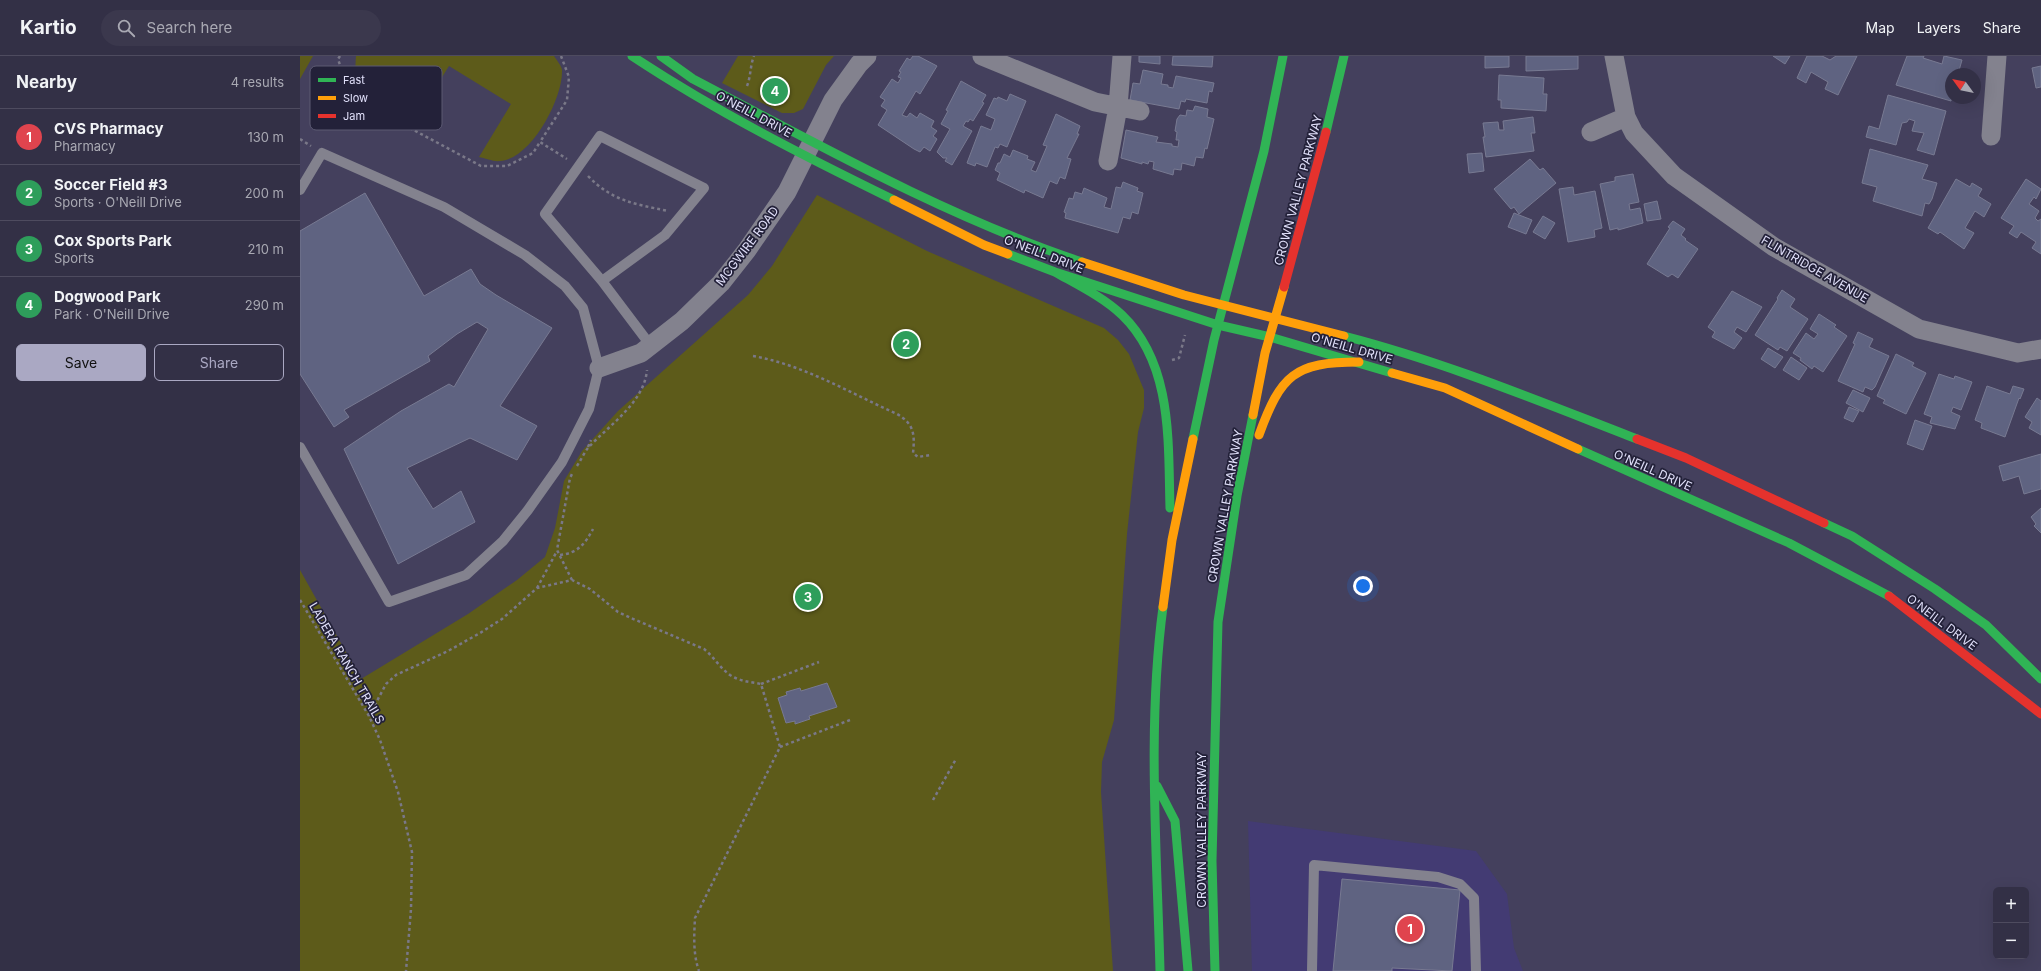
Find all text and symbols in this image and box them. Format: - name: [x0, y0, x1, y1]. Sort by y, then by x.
- search box: [101, 10, 381, 46]
- text: Kartio: [20, 16, 77, 39]
- icon: search: [115, 17, 137, 39]
- text: Search here: [147, 18, 232, 37]
- text: Map: [1866, 19, 1895, 36]
- text: Layers: [1917, 19, 1961, 36]
- text: Share: [1983, 19, 2021, 36]
- legend: [310, 66, 442, 130]
- north arrow: [1945, 68, 1981, 104]
- text: Nearby: [16, 72, 77, 92]
- text: Fast: [343, 73, 365, 87]
- text: 4 results: [231, 74, 284, 90]
- pin: 4: [762, 76, 788, 106]
- street label: O'NEILL DRIVE: [713, 88, 795, 140]
- text: Slow: [343, 91, 368, 105]
- text: Jam: [343, 109, 365, 123]
- street label: CROWN VALLEY PARKWAY: [1271, 113, 1325, 267]
- text: CVS Pharmacy: [54, 119, 164, 138]
- text: 1: [26, 129, 32, 145]
- text: 130 m: [247, 129, 284, 145]
- text: Pharmacy: [54, 138, 116, 154]
- text: Soccer Field #3: [54, 175, 168, 194]
- text: 2: [25, 185, 33, 201]
- text: 200 m: [245, 185, 284, 201]
- text: Sports · O'Neill Drive: [54, 194, 182, 210]
- street label: MCGWIRE ROAD: [712, 203, 782, 289]
- text: Cox Sports Park: [54, 231, 172, 250]
- street label: O'NEILL DRIVE: [1002, 232, 1086, 276]
- street label: FLINTRIDGE AVENUE: [1759, 232, 1871, 306]
- text: 3: [25, 241, 33, 257]
- text: 210 m: [248, 241, 284, 257]
- text: Sports: [54, 250, 94, 266]
- text: Dogwood Park: [54, 287, 161, 306]
- text: 4: [25, 297, 33, 313]
- text: 290 m: [245, 297, 284, 313]
- text: Park · O'Neill Drive: [54, 306, 169, 322]
- pin: 2: [893, 329, 919, 359]
- street label: O'NEILL DRIVE: [1309, 329, 1395, 367]
- button: Save: [16, 344, 146, 381]
- button: Share: [154, 344, 284, 381]
- street label: CROWN VALLEY PARKWAY: [1204, 428, 1246, 584]
- street label: O'NEILL DRIVE: [1611, 446, 1695, 494]
- your location: [1353, 576, 1373, 596]
- pin: 3: [795, 582, 821, 612]
- street label: O'NEILL DRIVE: [1904, 591, 1980, 653]
- street label: LADERA RANCH TRAILS: [306, 600, 388, 727]
- street label: CROWN VALLEY PARKWAY: [1194, 752, 1209, 908]
- map controls: [1993, 887, 2029, 959]
- button: +: [1993, 887, 2029, 923]
- pin: 1: [1397, 914, 1423, 944]
- button: −: [1993, 923, 2029, 959]

